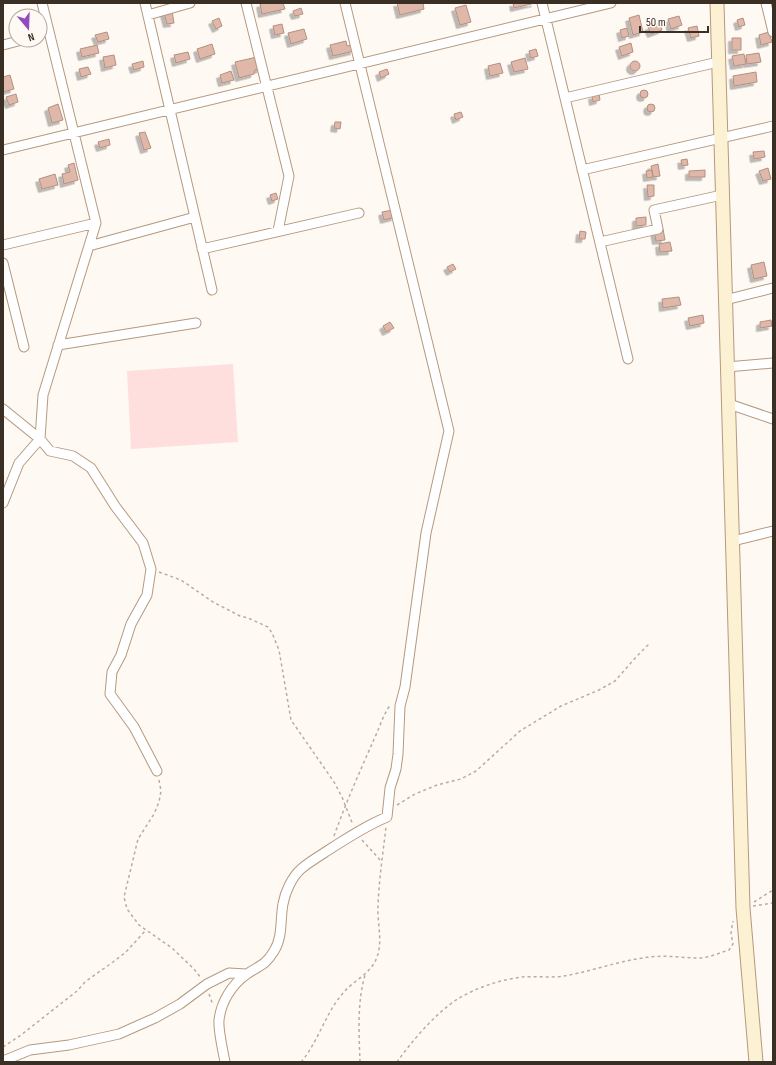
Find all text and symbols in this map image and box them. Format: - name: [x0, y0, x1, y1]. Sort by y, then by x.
- north arrow: [8, 8, 48, 48]
- scale bar: [640, 8, 708, 34]
- text: 50 m: [646, 15, 666, 30]
- text: N: [26, 30, 36, 44]

